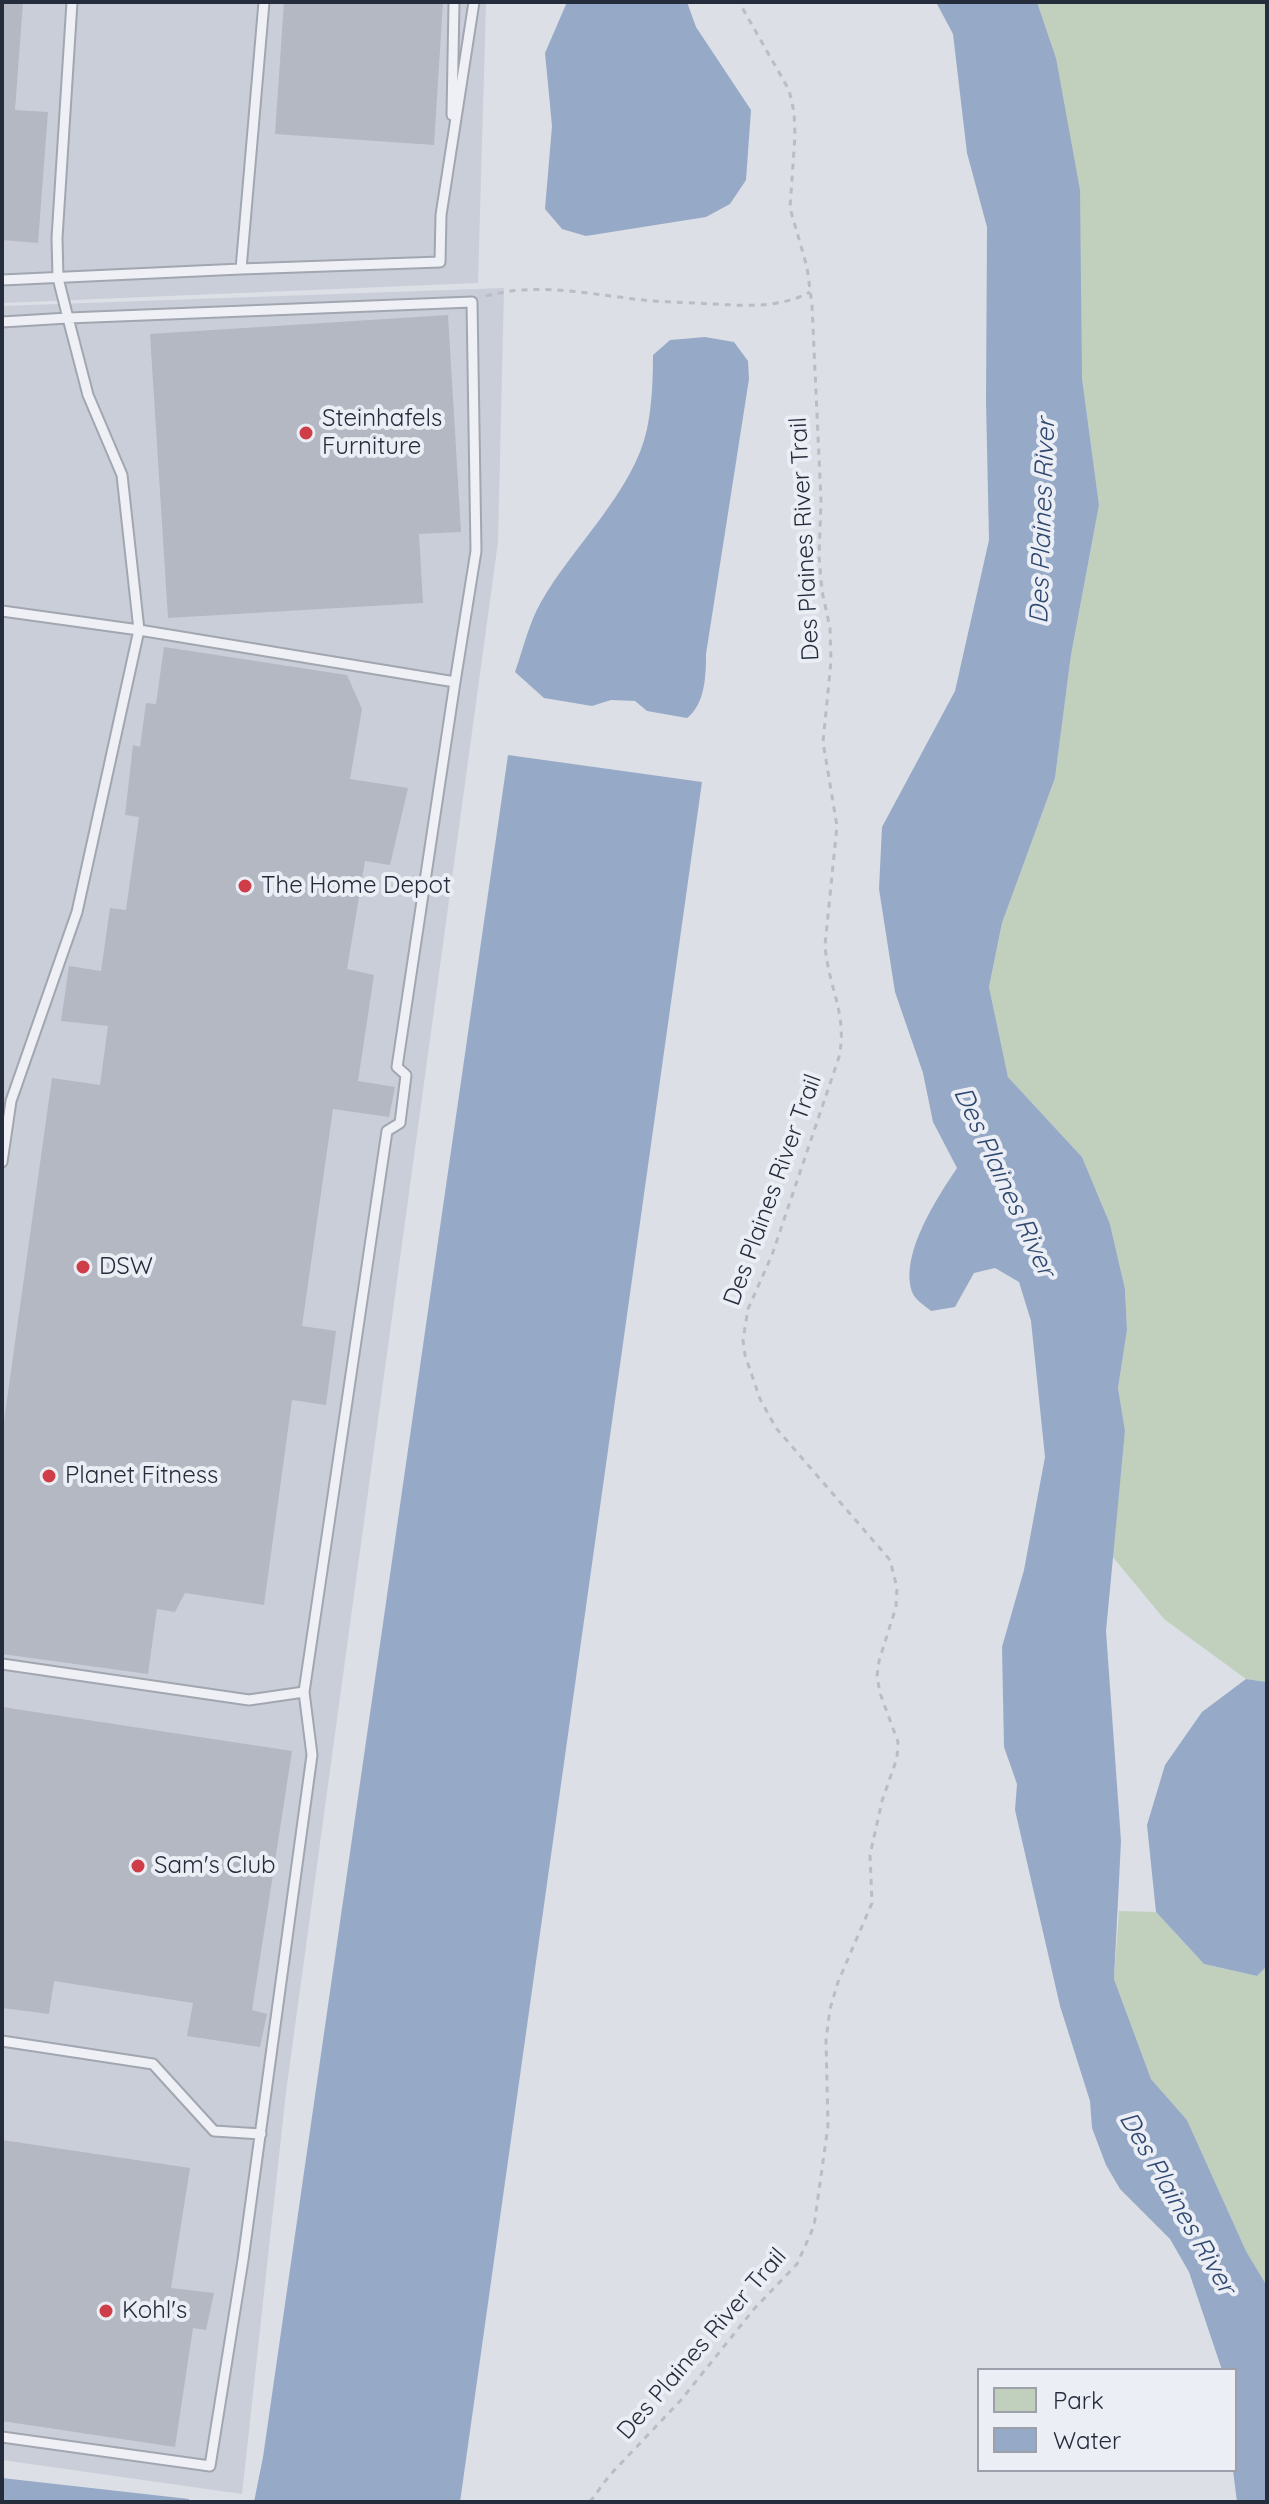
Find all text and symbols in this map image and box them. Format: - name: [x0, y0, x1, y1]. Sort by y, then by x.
- place label: Steinhafels Furniture: [322, 405, 442, 461]
- street label: Des Plaines River Trail: [784, 416, 826, 662]
- water label: Des Plaines River: [1024, 418, 1062, 624]
- marker: Steinhafels Furniture: [297, 424, 315, 442]
- place label: The Home Depot: [261, 872, 451, 900]
- marker: The Home Depot: [236, 877, 254, 895]
- street label: Des Plaines River Trail: [718, 1070, 828, 1310]
- water label: Des Plaines River: [946, 1082, 1062, 1282]
- place label: DSW: [99, 1253, 153, 1281]
- marker: DSW: [74, 1258, 92, 1276]
- place label: Planet Fitness: [65, 1462, 218, 1490]
- marker: Planet Fitness: [40, 1467, 58, 1485]
- place label: Sam's Club: [154, 1852, 276, 1880]
- marker: Sam's Club: [129, 1857, 147, 1875]
- water label: Des Plaines River: [1112, 2106, 1242, 2300]
- street label: Des Plaines River Trail: [611, 2243, 793, 2445]
- place label: Kohl's: [122, 2297, 187, 2325]
- marker: Kohl's: [97, 2302, 115, 2320]
- legend: [977, 2368, 1237, 2472]
- text: Park: [1053, 2385, 1104, 2415]
- text: Water: [1053, 2425, 1121, 2455]

